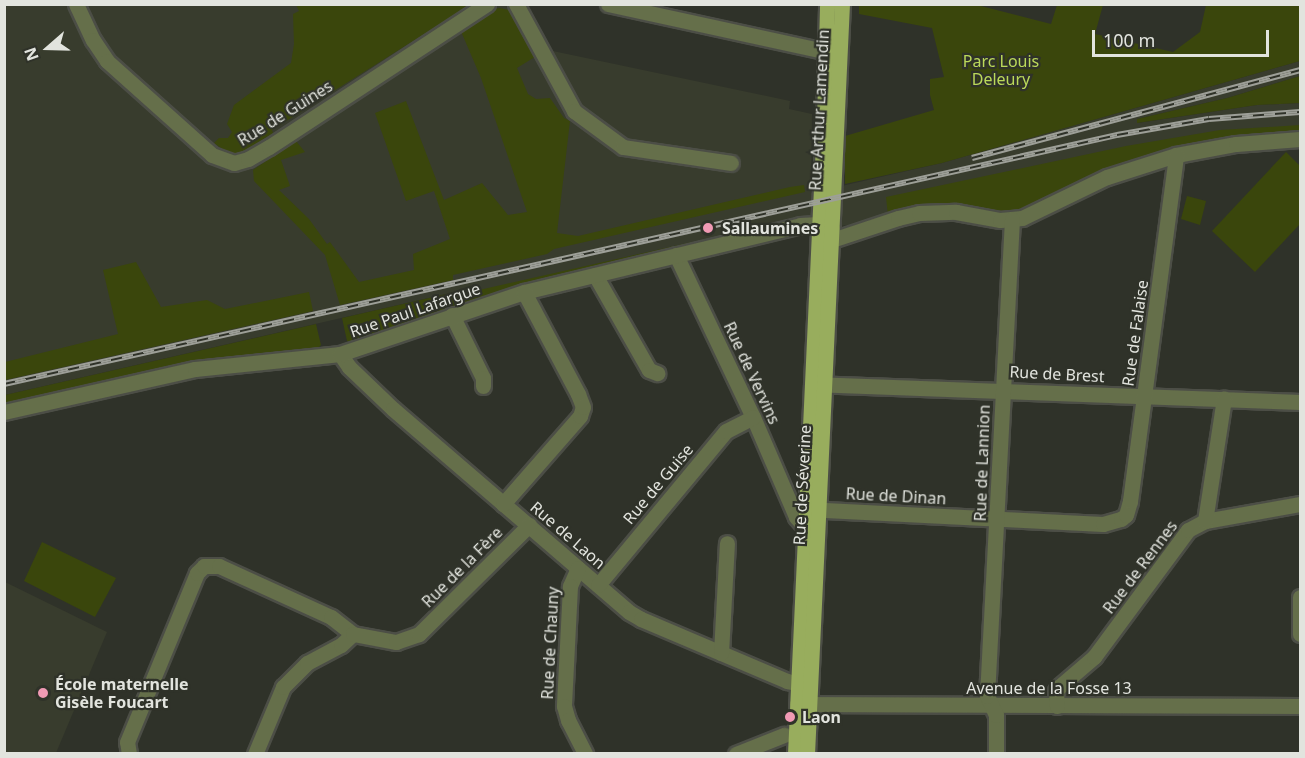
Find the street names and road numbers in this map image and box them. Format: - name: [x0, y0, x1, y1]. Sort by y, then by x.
- street label: Rue Arthur Lamendin: [805, 29, 833, 191]
- street label: Rue de Guines: [234, 76, 336, 150]
- street label: Rue Paul Lafargue: [347, 279, 483, 341]
- street label: Rue de Falaise: [1118, 279, 1152, 387]
- street label: Rue de Vervins: [720, 319, 784, 427]
- street label: Rue de Brest: [1009, 362, 1105, 386]
- street label: Rue de Lannion: [970, 404, 994, 522]
- street label: Rue de Séverine: [789, 424, 815, 546]
- street label: Rue de Guise: [619, 440, 697, 528]
- street label: Rue de Dinan: [845, 484, 947, 508]
- street label: Rue de Laon: [527, 497, 609, 573]
- street label: Rue de Rennes: [1099, 517, 1181, 617]
- street label: Rue de la Fère: [418, 523, 506, 611]
- street label: Rue de Chauny: [537, 586, 563, 700]
- street label: Avenue de la Fosse 13: [966, 678, 1132, 698]

